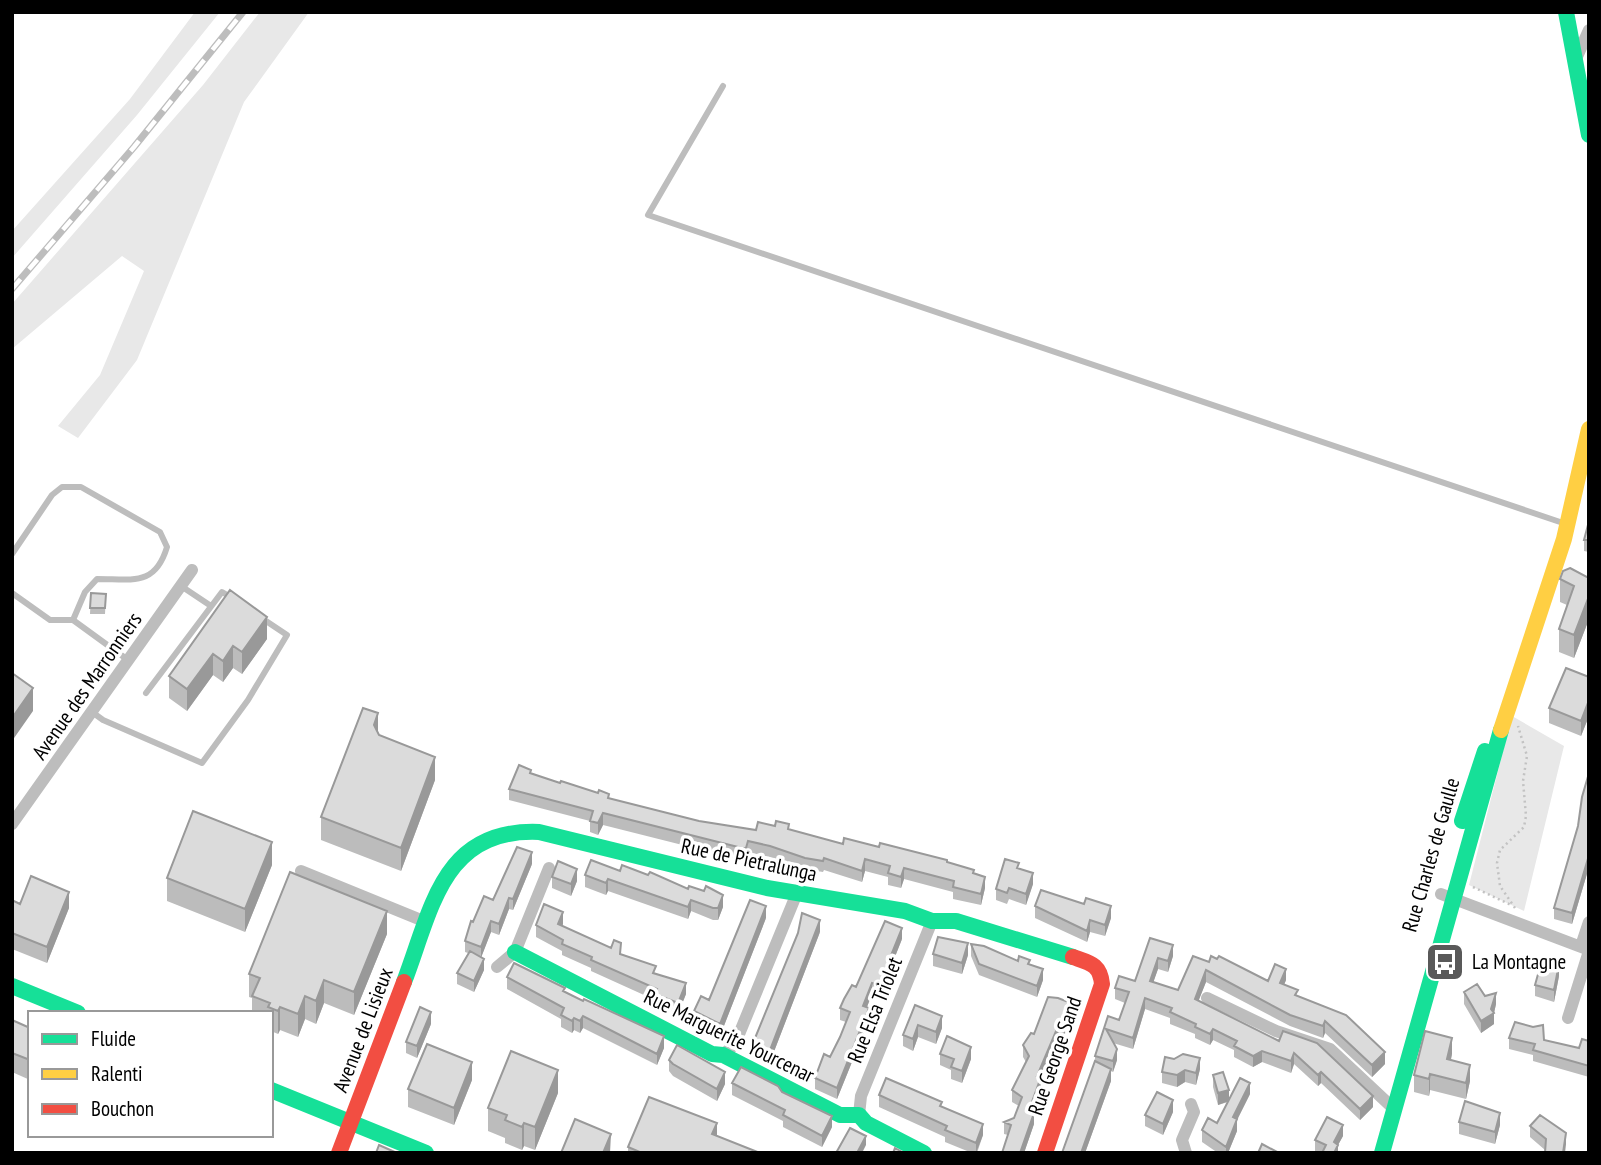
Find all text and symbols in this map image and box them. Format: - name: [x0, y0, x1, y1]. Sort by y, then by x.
- street label: Avenue des Marronniers: [26, 607, 147, 765]
- street label: Rue Charles de Gaulle: [1396, 775, 1465, 935]
- street label: Rue de Pietralunga: [679, 832, 819, 887]
- bus stop icon: La Montagne: [1424, 941, 1466, 983]
- place label: La Montagne: [1472, 948, 1566, 975]
- street label: Rue Elsa Triolet: [841, 953, 908, 1067]
- street label: Avenue de Lisieux: [326, 963, 399, 1096]
- street label: Rue Marguerite Yourcenar: [640, 983, 819, 1089]
- street label: Rue George Sand: [1022, 993, 1087, 1119]
- legend: [28, 1011, 273, 1137]
- text: Fluide: [91, 1025, 136, 1052]
- text: Ralenti: [91, 1060, 143, 1087]
- text: Bouchon: [91, 1095, 154, 1122]

